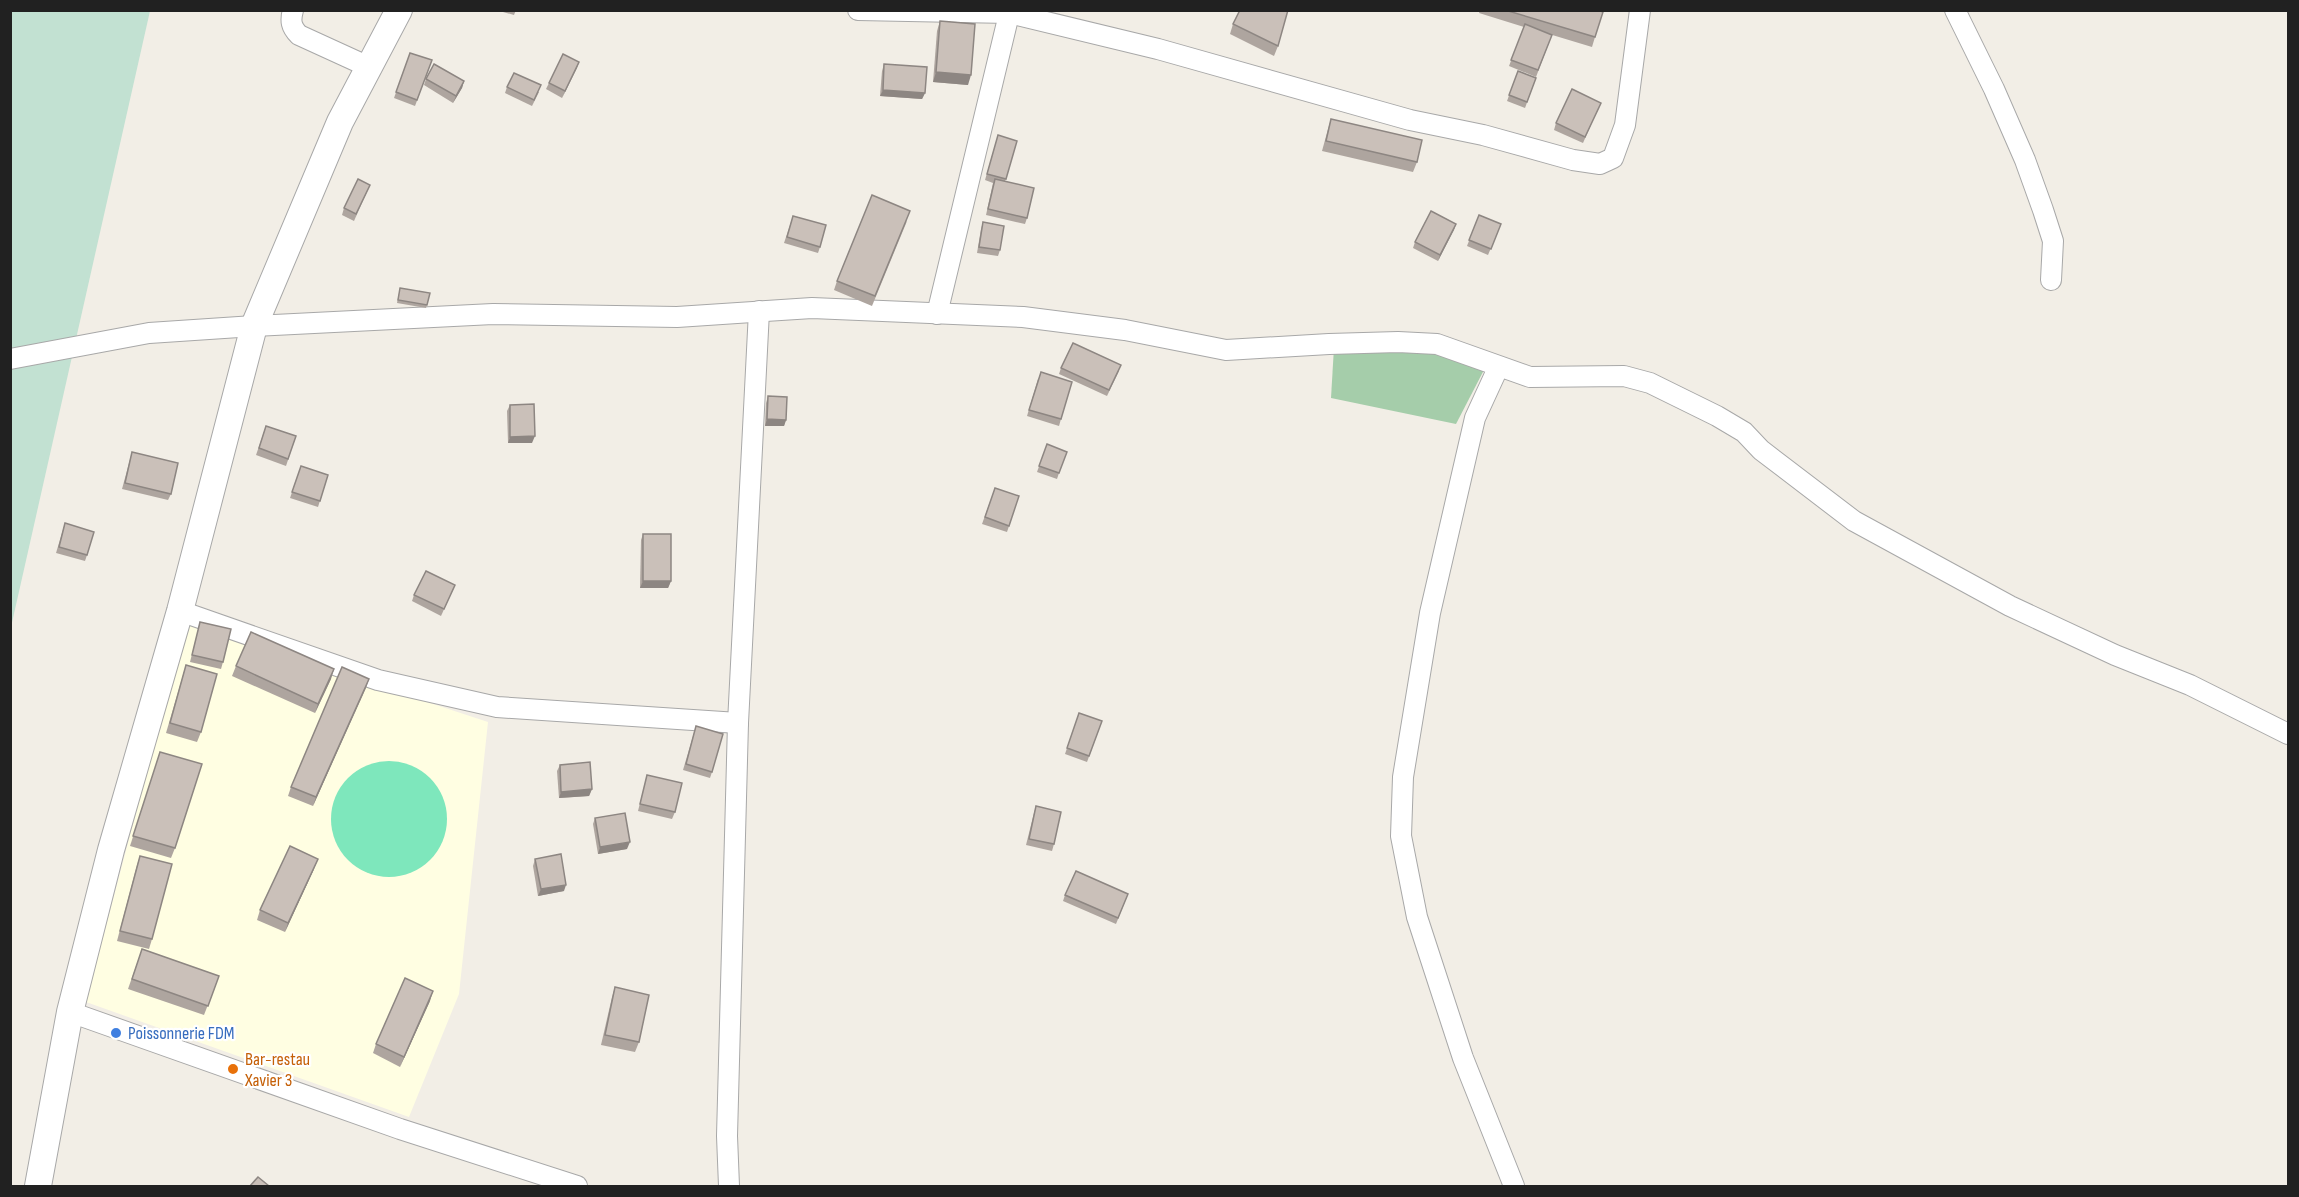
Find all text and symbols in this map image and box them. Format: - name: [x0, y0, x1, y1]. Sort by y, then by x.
- place label: Poissonnerie FDM: [128, 1023, 235, 1044]
- marker: Poissonnerie FDM: [109, 1026, 123, 1040]
- place label: Bar-restau Xavier 3: [244, 1049, 310, 1091]
- marker: Bar-restau Xavier 3: [226, 1062, 240, 1076]

